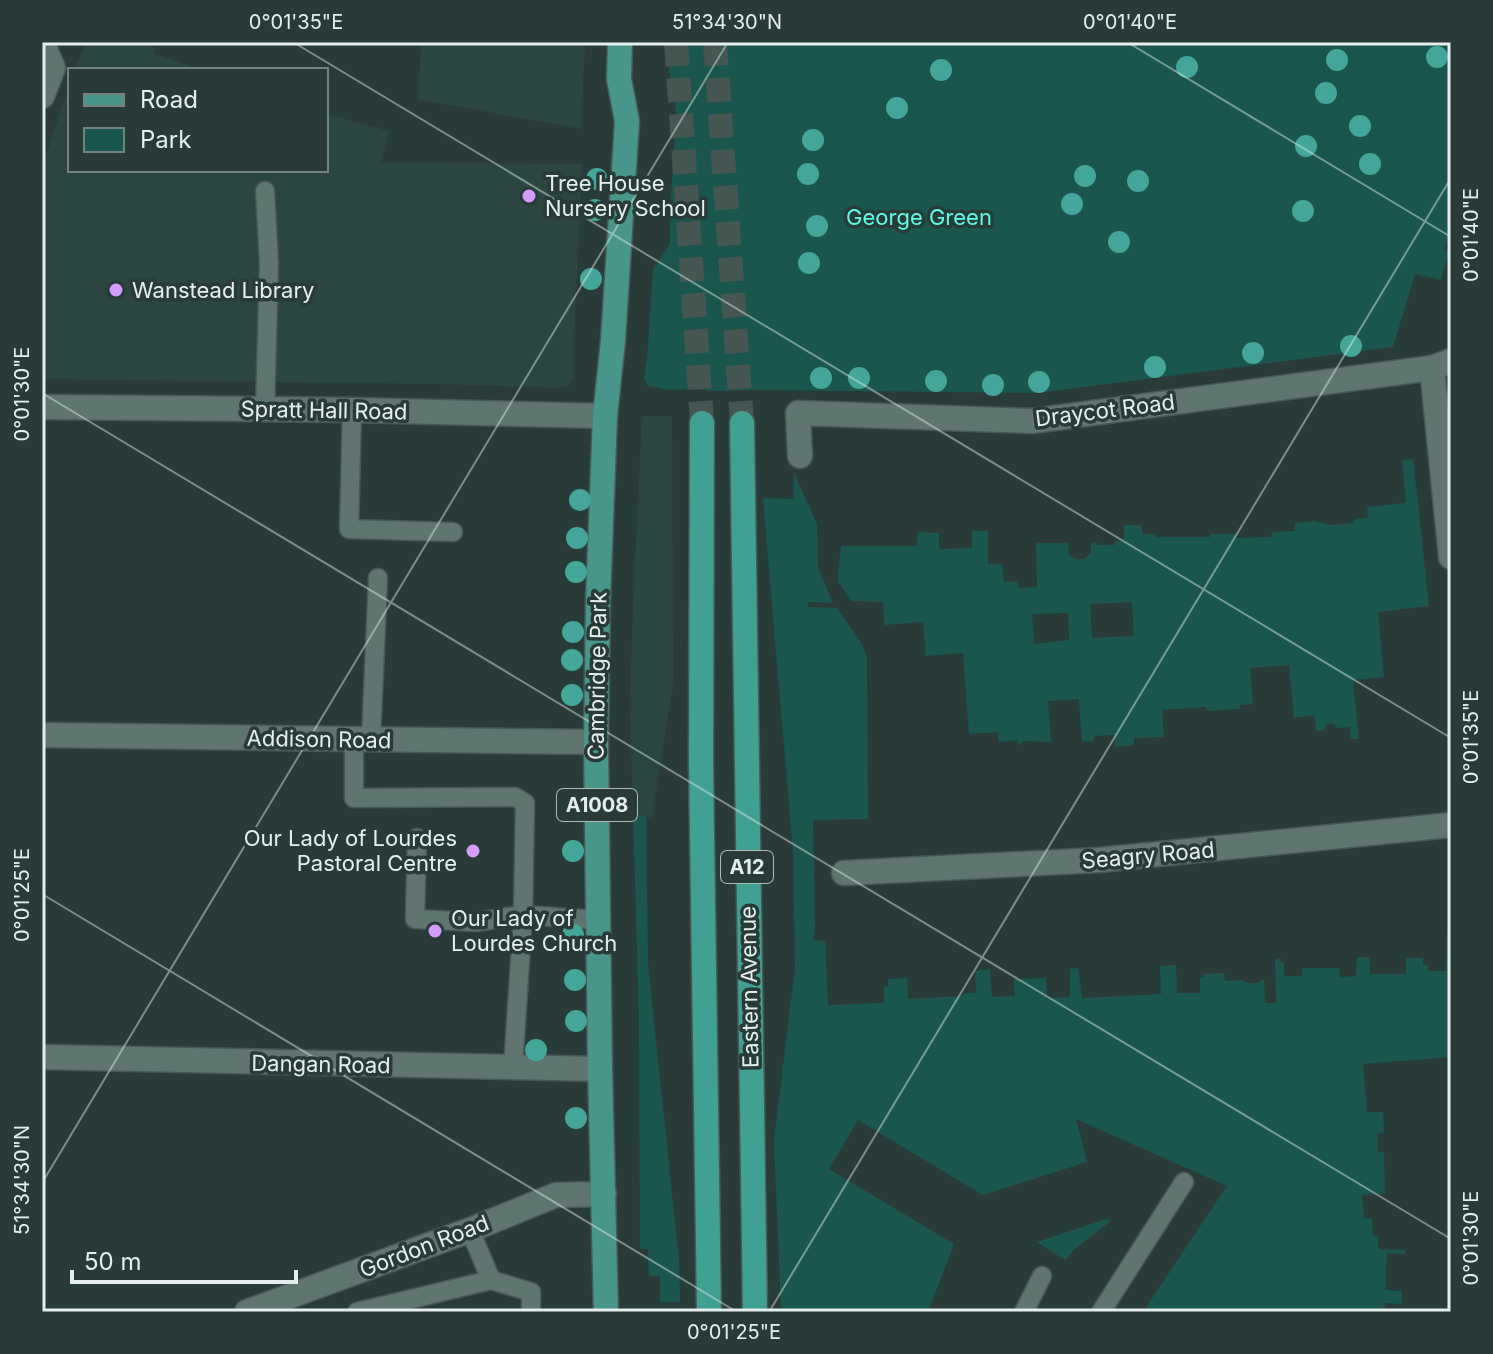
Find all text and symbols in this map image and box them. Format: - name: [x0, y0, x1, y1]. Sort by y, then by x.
- text: 0°01'35"E: [249, 10, 343, 34]
- text: 51°34'30"N: [672, 10, 782, 34]
- text: 0°01'40"E: [1083, 10, 1177, 34]
- legend: [68, 68, 328, 172]
- text: Road: [140, 85, 198, 114]
- text: Park: [140, 125, 191, 154]
- place label: Tree House Nursery School: [545, 170, 706, 221]
- marker: Tree House Nursery School: [520, 187, 538, 205]
- text: 0°01'40"E: [1459, 188, 1483, 282]
- park label: George Green: [846, 204, 992, 230]
- place label: Wanstead Library: [132, 277, 314, 303]
- marker: Wanstead Library: [107, 281, 125, 299]
- text: 0°01'30"E: [10, 347, 34, 441]
- street label: Draycot Road: [1034, 389, 1176, 431]
- street label: Spratt Hall Road: [240, 396, 408, 424]
- street label: Cambridge Park: [583, 592, 611, 760]
- text: 0°01'35"E: [1459, 690, 1483, 784]
- street label: Addison Road: [247, 725, 391, 753]
- road number: A1008: [557, 789, 637, 821]
- place label: Our Lady of Lourdes Pastoral Centre: [244, 825, 457, 876]
- street label: Seagry Road: [1080, 836, 1216, 874]
- marker: Our Lady of Lourdes Pastoral Centre: [464, 842, 482, 860]
- text: 0°01'25"E: [10, 848, 34, 942]
- road number: A12: [721, 851, 773, 883]
- place label: Our Lady of Lourdes Church: [451, 905, 617, 956]
- street label: Eastern Avenue: [735, 906, 763, 1068]
- marker: Our Lady of Lourdes Church: [426, 922, 444, 940]
- street label: Dangan Road: [251, 1050, 391, 1078]
- text: 51°34'30"N: [10, 1125, 34, 1235]
- text: 0°01'30"E: [1459, 1191, 1483, 1285]
- street label: Gordon Road: [356, 1209, 492, 1283]
- scale bar: [72, 1234, 296, 1284]
- text: 50 m: [84, 1247, 142, 1276]
- text: 0°01'25"E: [687, 1320, 781, 1344]

